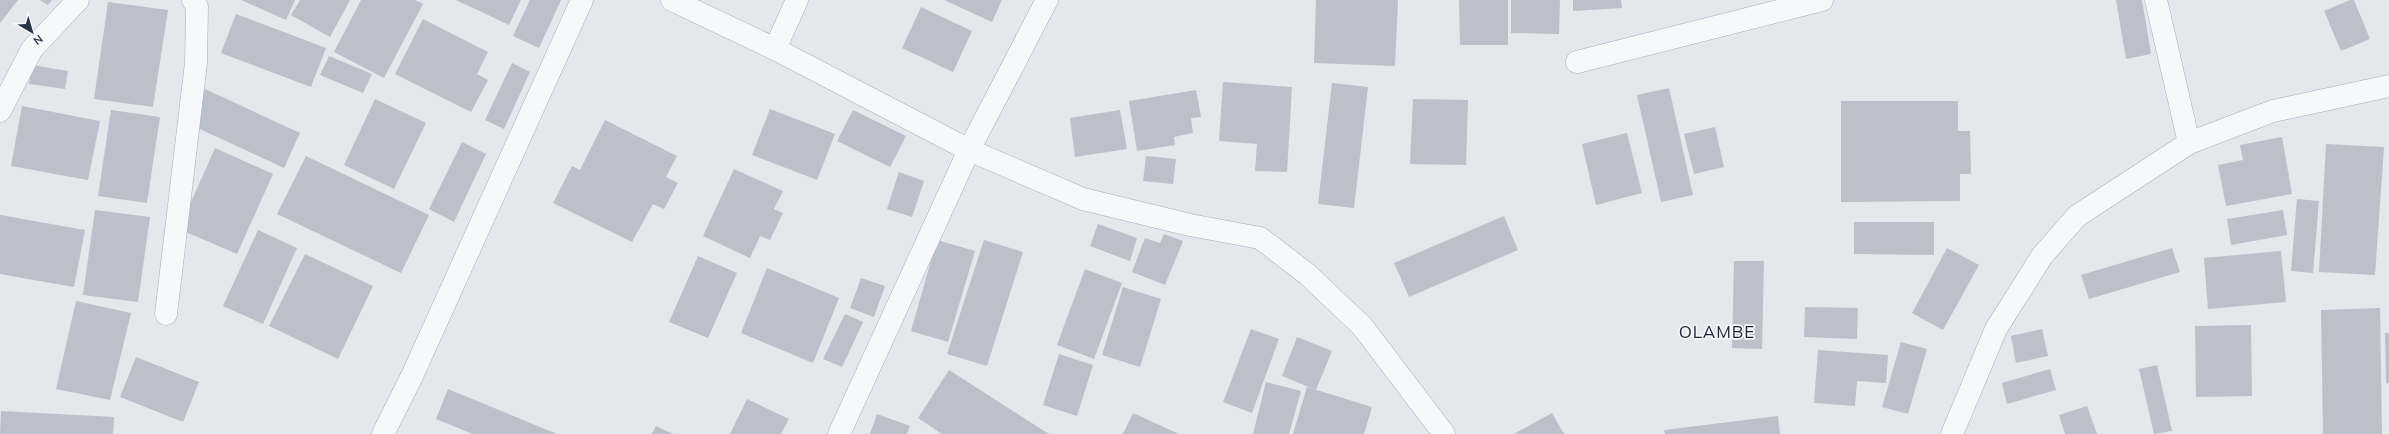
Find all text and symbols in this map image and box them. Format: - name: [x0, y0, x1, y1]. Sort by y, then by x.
- north arrow: [12, 12, 52, 52]
- text: N: [31, 32, 46, 48]
- district label: OLAMBE: [1679, 321, 1755, 342]

